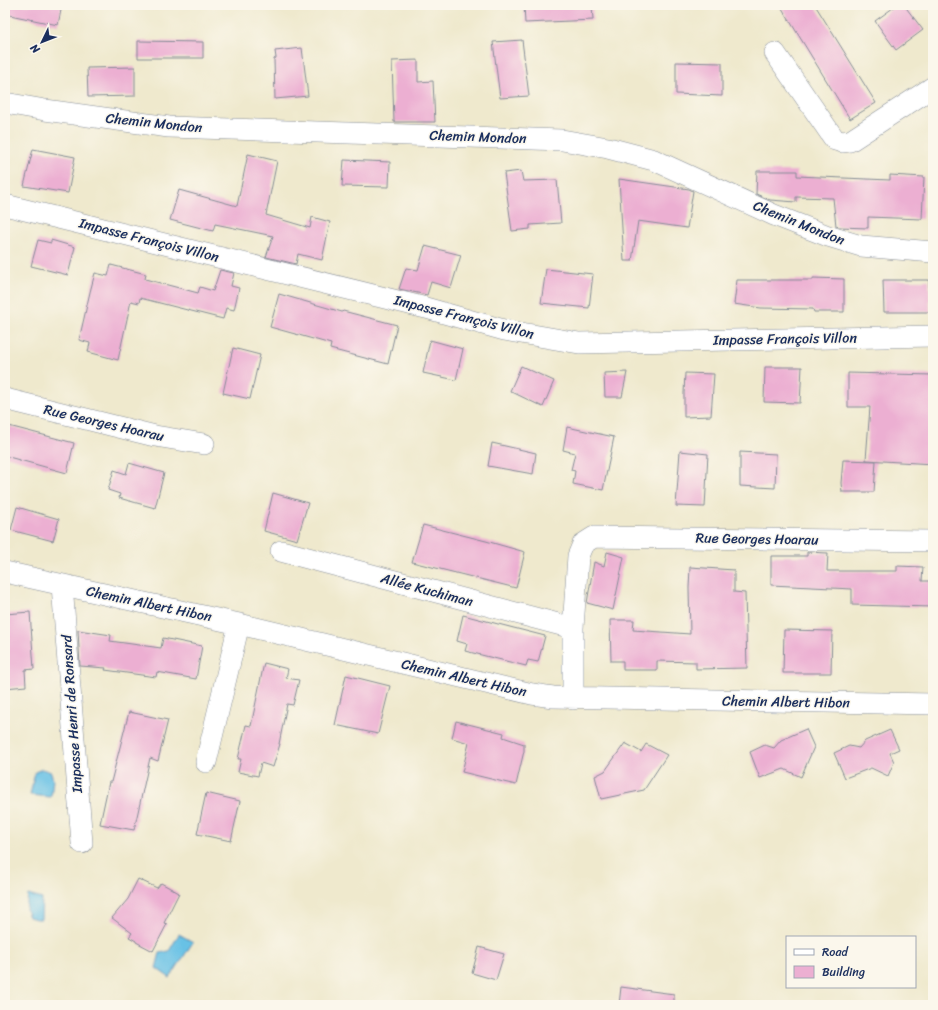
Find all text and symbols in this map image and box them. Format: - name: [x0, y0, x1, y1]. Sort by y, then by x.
- north arrow: [22, 22, 62, 62]
- text: N: [25, 39, 45, 58]
- street label: Chemin Mondon: [104, 105, 204, 141]
- street label: Chemin Mondon: [429, 123, 527, 151]
- street label: Chemin Mondon: [749, 193, 849, 253]
- street label: Impasse François Villon: [75, 210, 222, 270]
- street label: Impasse François Villon: [390, 287, 537, 347]
- street label: Impasse François Villon: [712, 325, 858, 353]
- street label: Rue Georges Hoarau: [41, 397, 167, 449]
- street label: Rue Georges Hoarau: [695, 525, 819, 553]
- street label: Allée Kuchiman: [377, 565, 476, 614]
- street label: Chemin Albert Hibon: [84, 578, 215, 630]
- street label: Impasse Henri de Ronsard: [54, 633, 90, 795]
- street label: Chemin Albert Hibon: [399, 651, 530, 705]
- street label: Chemin Albert Hibon: [722, 688, 851, 716]
- legend: [786, 936, 916, 988]
- text: Road: [822, 941, 849, 963]
- text: Building: [822, 961, 865, 983]

